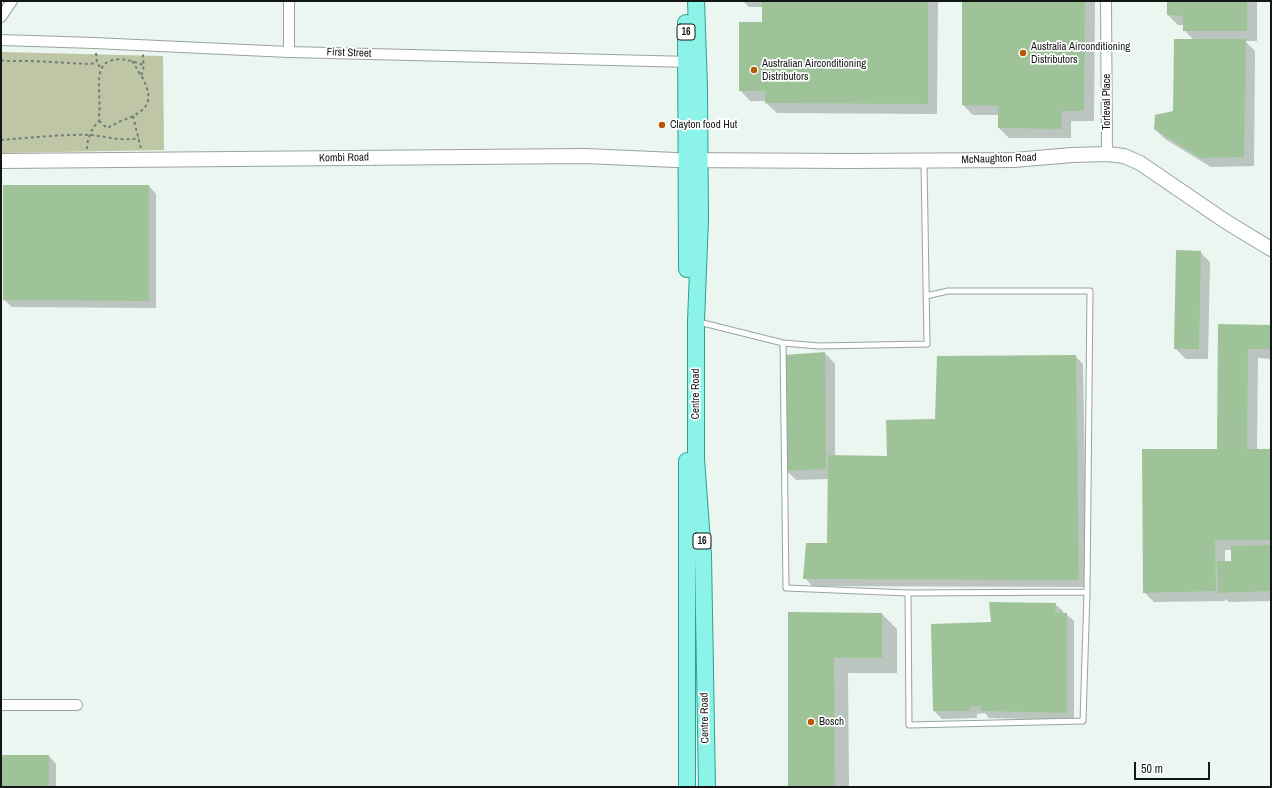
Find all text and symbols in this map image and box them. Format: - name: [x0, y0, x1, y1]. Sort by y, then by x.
- road number: 16: [677, 24, 695, 40]
- place label: Australia Airconditioning Distributors: [1031, 40, 1130, 66]
- street label: First Street: [326, 46, 372, 60]
- marker: Australia Airconditioning Distributors: [1018, 48, 1028, 58]
- place label: Australian Airconditioning Distributors: [762, 57, 866, 83]
- marker: Australian Airconditioning Distributors: [749, 65, 759, 75]
- street label: Torteval Place: [1100, 74, 1114, 130]
- place label: Clayton food Hut: [670, 118, 737, 132]
- marker: Clayton food Hut: [657, 120, 667, 130]
- street label: Kombi Road: [319, 151, 369, 165]
- street label: McNaughton Road: [961, 151, 1037, 167]
- street label: Centre Road: [689, 368, 703, 420]
- road number: 16: [693, 533, 711, 549]
- street label: Centre Road: [698, 692, 712, 744]
- place label: Bosch: [819, 715, 844, 729]
- marker: Bosch: [806, 717, 816, 727]
- scale bar: [1136, 754, 1212, 780]
- text: 50 m: [1141, 761, 1163, 777]

